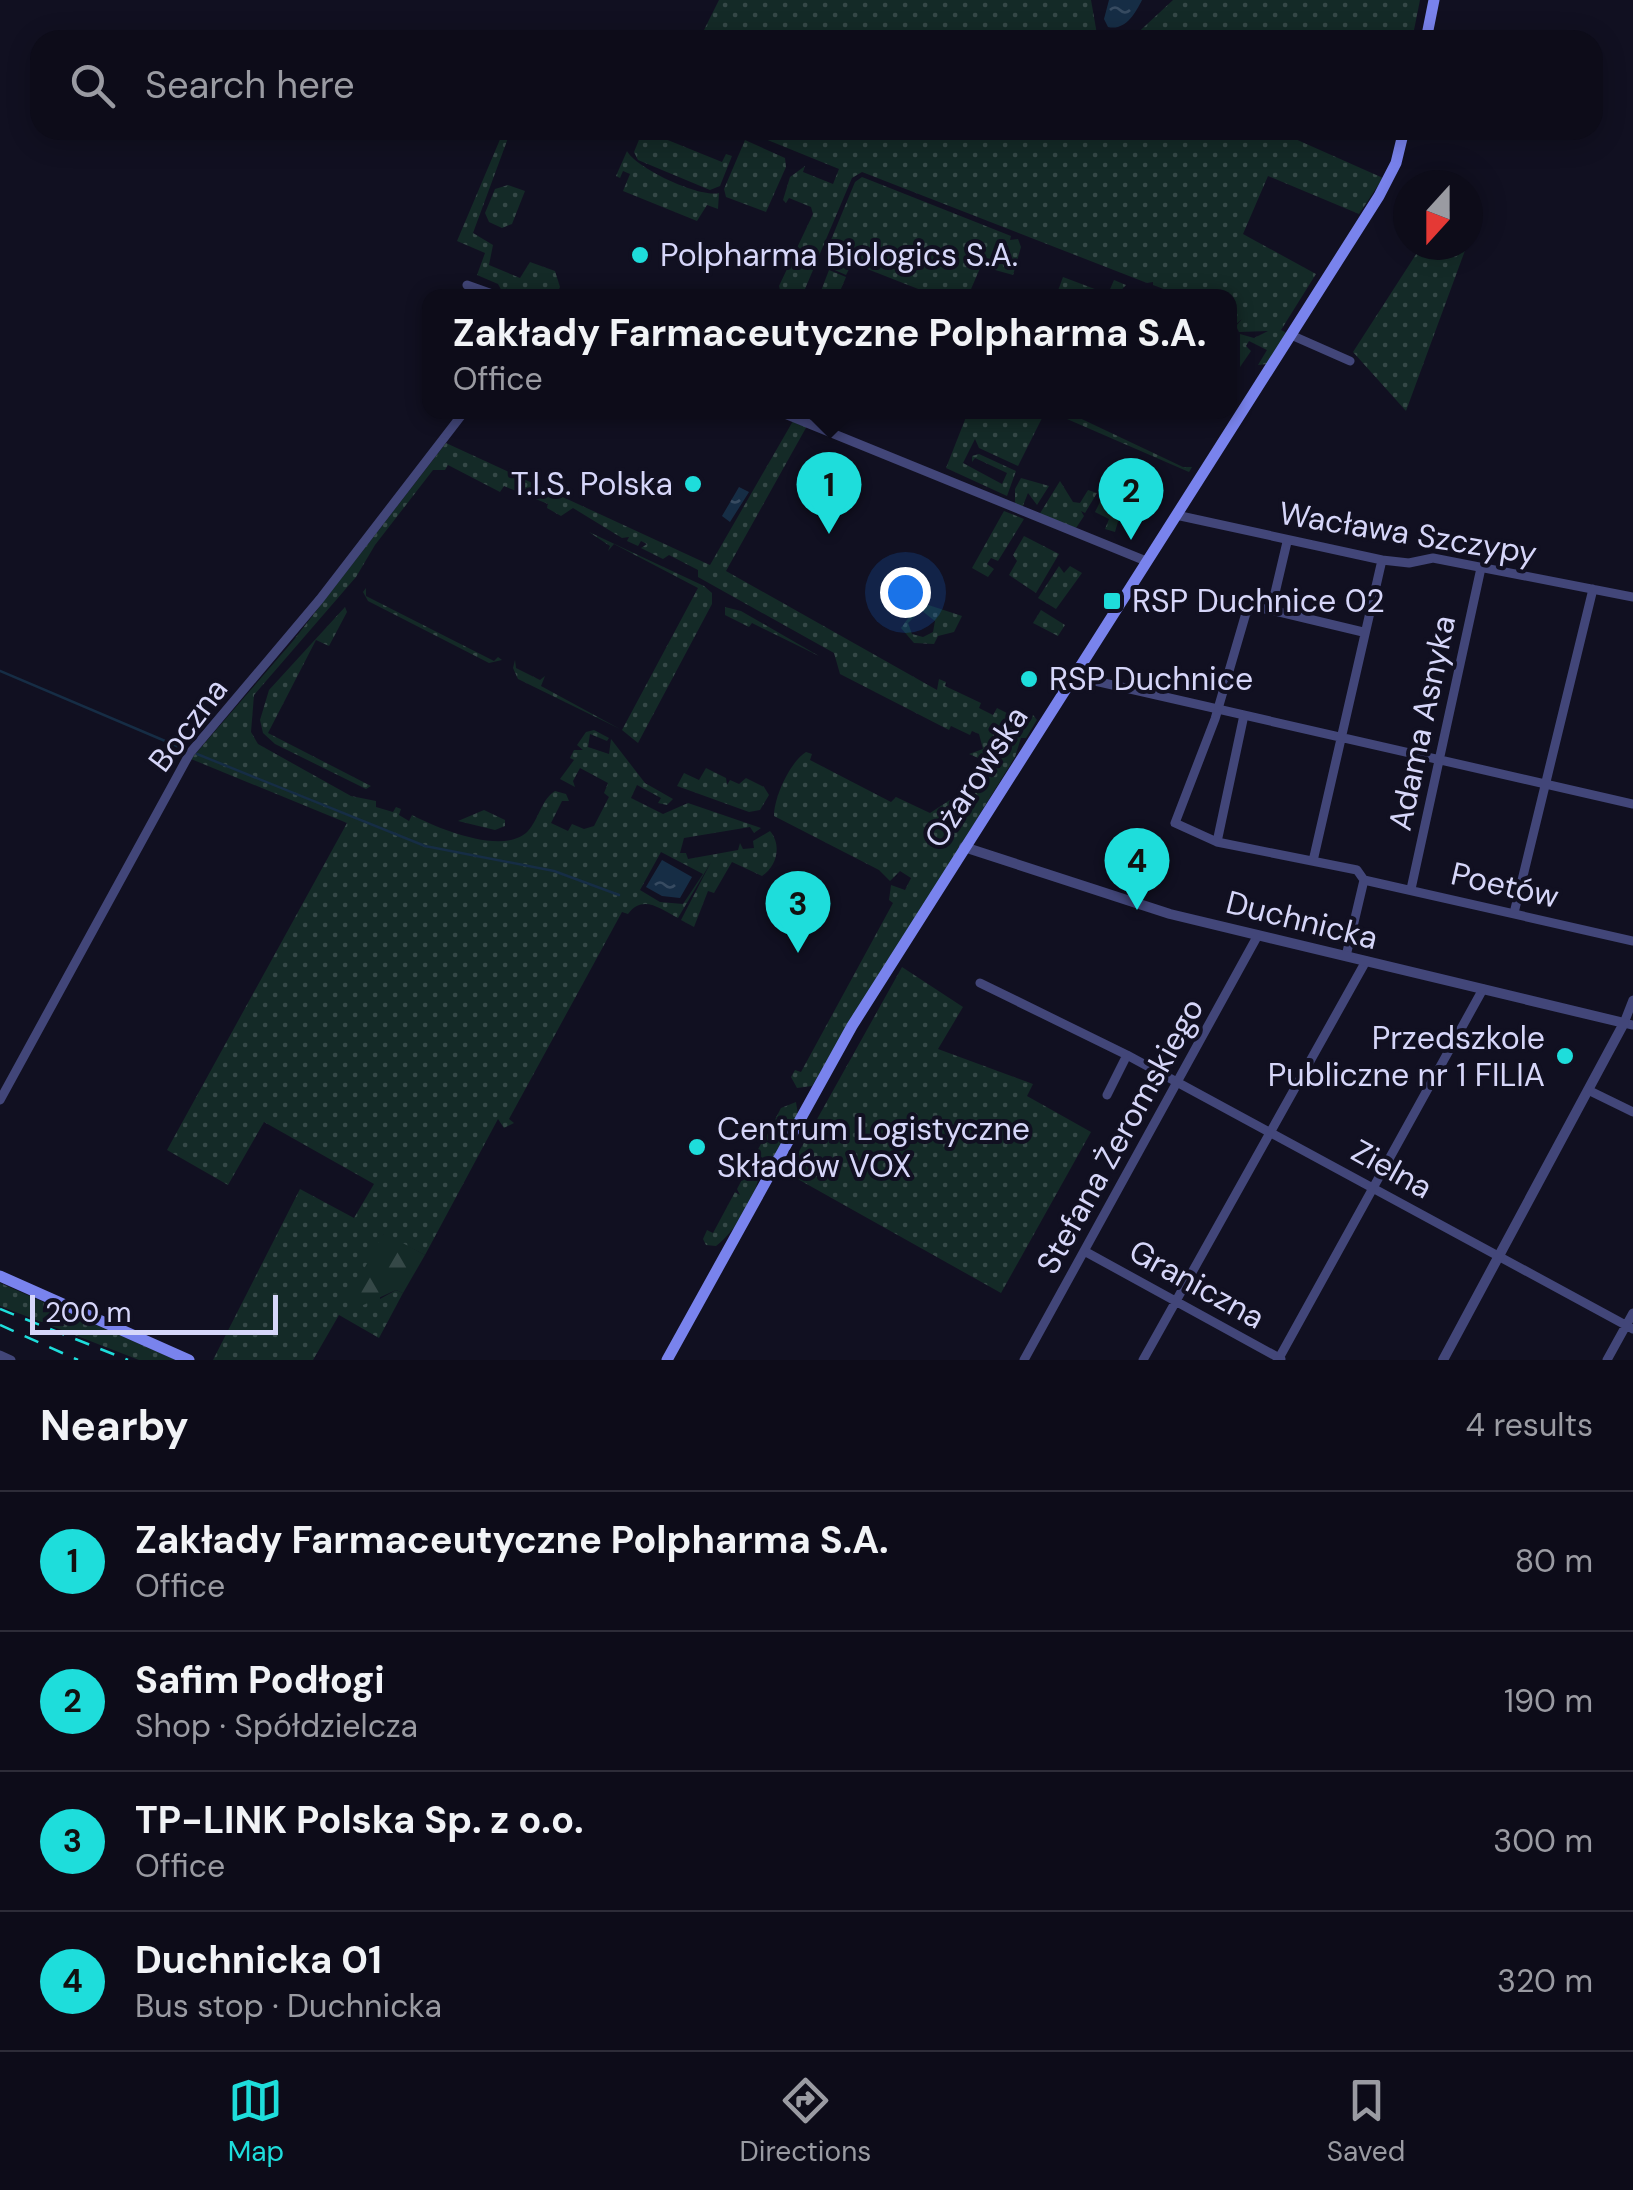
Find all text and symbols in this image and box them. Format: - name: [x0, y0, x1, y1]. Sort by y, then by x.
- search box: [30, 30, 1603, 140]
- icon: search: [65, 58, 120, 113]
- text: Search here: [145, 60, 355, 110]
- north arrow: [1393, 170, 1483, 260]
- place label: Polpharma Biologics S.A.: [660, 234, 1018, 276]
- marker: Polpharma Biologics S.A.: [629, 244, 651, 266]
- popup: [422, 289, 1237, 419]
- text: Zakłady Farmaceutyczne Polpharma S.A.: [453, 308, 1206, 358]
- text: Office: [453, 358, 543, 400]
- pin: 1: [796, 452, 862, 534]
- pin: 2: [1098, 458, 1164, 540]
- place label: T.I.S. Polska: [511, 463, 673, 505]
- marker: T.I.S. Polska: [682, 473, 704, 495]
- street label: Wacława Szczypy: [1276, 492, 1540, 574]
- your location: [880, 567, 931, 618]
- place label: RSP Duchnice 02: [1132, 580, 1385, 622]
- marker: RSP Duchnice 02: [1101, 590, 1123, 612]
- street label: Adama Asnyka: [1379, 612, 1465, 834]
- place label: RSP Duchnice: [1049, 658, 1253, 700]
- marker: RSP Duchnice: [1018, 668, 1040, 690]
- street label: Boczna: [139, 670, 237, 780]
- street label: Ożarowska: [915, 698, 1037, 856]
- pin: 4: [1104, 828, 1170, 910]
- street label: Poetów: [1447, 852, 1563, 918]
- pin: 3: [766, 870, 830, 953]
- street label: Duchnicka: [1222, 881, 1382, 959]
- street label: Stefana Żeromskiego: [1027, 991, 1213, 1281]
- place label: Przedszkole Publiczne nr 1 FILIA: [1268, 1017, 1545, 1096]
- marker: Przedszkole Publiczne nr 1 FILIA: [1554, 1045, 1576, 1067]
- place label: Centrum Logistyczne Składów VOX: [717, 1108, 1030, 1187]
- street label: Zielna: [1344, 1130, 1440, 1208]
- marker: Centrum Logistyczne Składów VOX: [686, 1136, 708, 1158]
- street label: Graniczna: [1122, 1230, 1272, 1338]
- scale bar: [30, 1290, 278, 1334]
- text: 200 m: [45, 1294, 132, 1331]
- text: Nearby: [40, 1398, 189, 1453]
- text: 4 results: [1466, 1404, 1593, 1446]
- text: Zakłady Farmaceutyczne Polpharma S.A.: [135, 1515, 889, 1565]
- text: 1: [67, 1540, 78, 1582]
- text: 80 m: [1515, 1540, 1593, 1582]
- text: Office: [135, 1565, 225, 1607]
- text: Safim Podłogi: [135, 1655, 385, 1705]
- text: 2: [63, 1680, 82, 1722]
- text: 190 m: [1504, 1680, 1593, 1722]
- text: Shop · Spółdzielcza: [135, 1705, 418, 1747]
- text: TP-LINK Polska Sp. z o.o.: [135, 1795, 584, 1845]
- text: 3: [63, 1820, 82, 1862]
- text: 300 m: [1493, 1820, 1593, 1862]
- text: Office: [135, 1845, 225, 1887]
- text: Duchnicka 01: [135, 1935, 382, 1985]
- text: 4: [62, 1960, 83, 2002]
- text: 320 m: [1497, 1960, 1593, 2002]
- text: Bus stop · Duchnicka: [135, 1985, 442, 2027]
- tab: Map: [228, 2073, 284, 2170]
- tab: Directions: [740, 2073, 871, 2170]
- tab: Saved: [1327, 2073, 1405, 2170]

